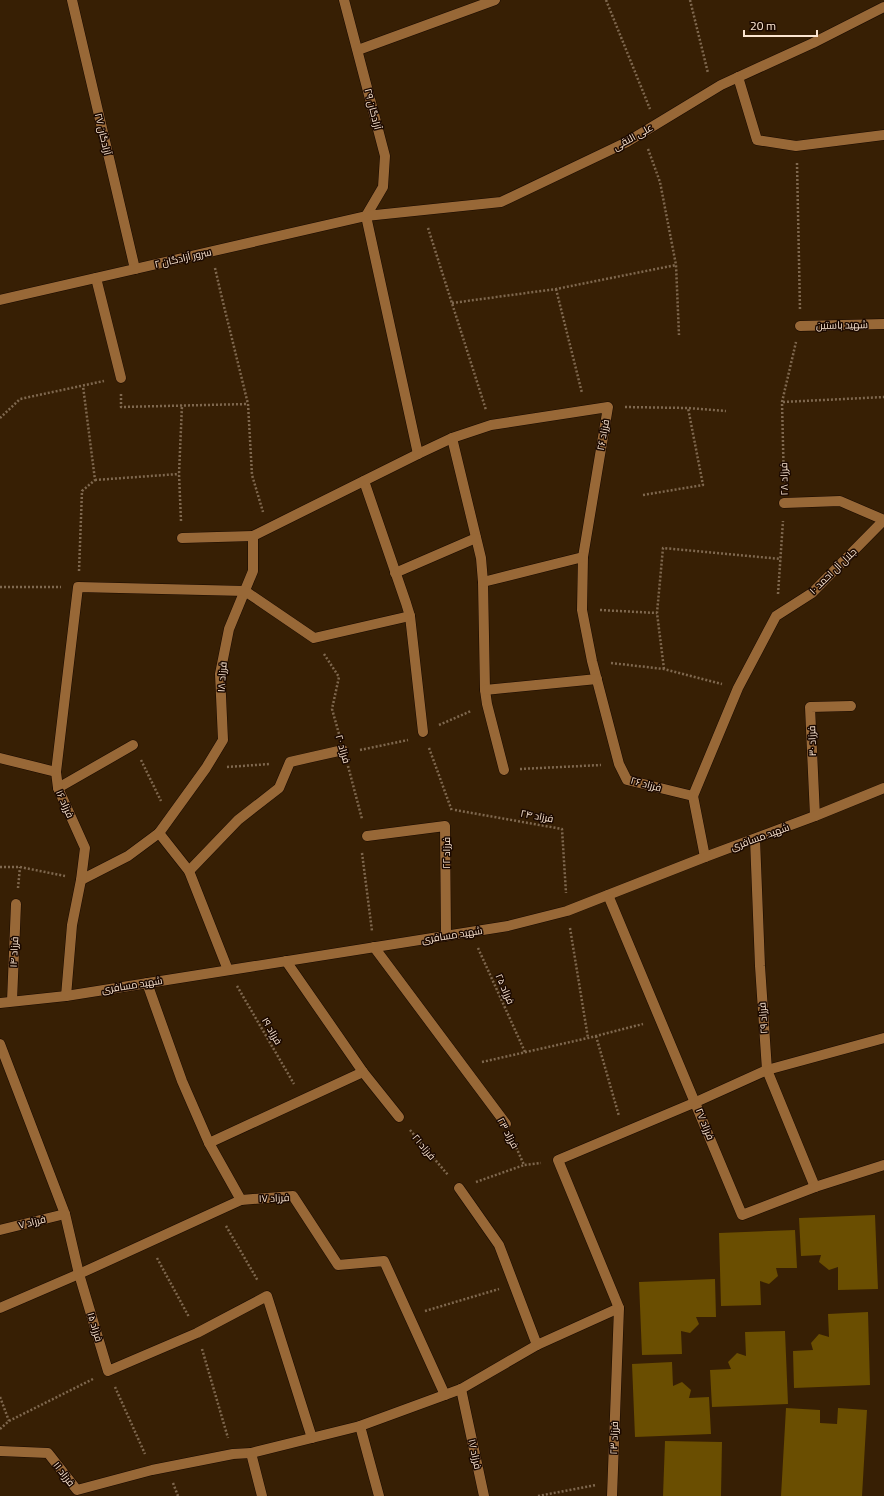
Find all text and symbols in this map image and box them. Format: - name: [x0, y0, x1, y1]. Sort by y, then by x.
- scale bar: [744, 12, 817, 38]
- text: 20 m: [750, 14, 776, 37]
- street label: آزادگان ۲۹: [359, 86, 387, 132]
- street label: آزادگان ۲۷: [89, 111, 117, 157]
- street label: علی النقی: [609, 118, 657, 156]
- street label: سرور آزادگان ۲: [153, 242, 213, 274]
- street label: شهید باستین: [816, 315, 868, 335]
- street label: فرزاد ۲۶: [591, 418, 615, 452]
- street label: فرزاد ۲۸: [774, 462, 794, 496]
- street label: جلال آل احمد ۱۰: [805, 543, 861, 599]
- street label: فرزاد ۱۸: [211, 661, 233, 693]
- street label: فرزاد ۳۰: [802, 725, 822, 757]
- street label: فرزاد ۲۰: [330, 732, 356, 766]
- street label: فرزاد ۲۶: [628, 771, 664, 797]
- street label: فرزاد ۱۶: [50, 787, 80, 821]
- street label: فرزاد ۲۴: [519, 804, 555, 828]
- street label: شهید مسافری: [728, 818, 792, 856]
- street label: فرزاد ۲۲: [437, 837, 456, 869]
- street label: شهید مسافری: [420, 921, 484, 949]
- street label: فرزاد ۱۴: [4, 936, 24, 968]
- street label: فرزاد ۲۵: [490, 970, 520, 1008]
- street label: شهید مسافری: [100, 971, 164, 999]
- street label: فرزاد ۲۹: [752, 1001, 774, 1035]
- street label: فرزاد ۱۹: [256, 1013, 288, 1049]
- street label: فرزاد ۲۷: [690, 1105, 720, 1143]
- street label: فرزاد ۲۳: [492, 1114, 524, 1152]
- street label: فرزاد ۲۱: [407, 1129, 441, 1165]
- street label: فرزاد ۱۷: [258, 1188, 290, 1208]
- street label: فرزاد ۷: [16, 1209, 48, 1235]
- street label: فرزاد ۱۵: [82, 1310, 108, 1344]
- street label: فرزاد ۲۳: [604, 1421, 624, 1455]
- street label: فرزاد ۱۷: [463, 1437, 487, 1471]
- street label: فرزاد ۱۱: [48, 1457, 80, 1491]

